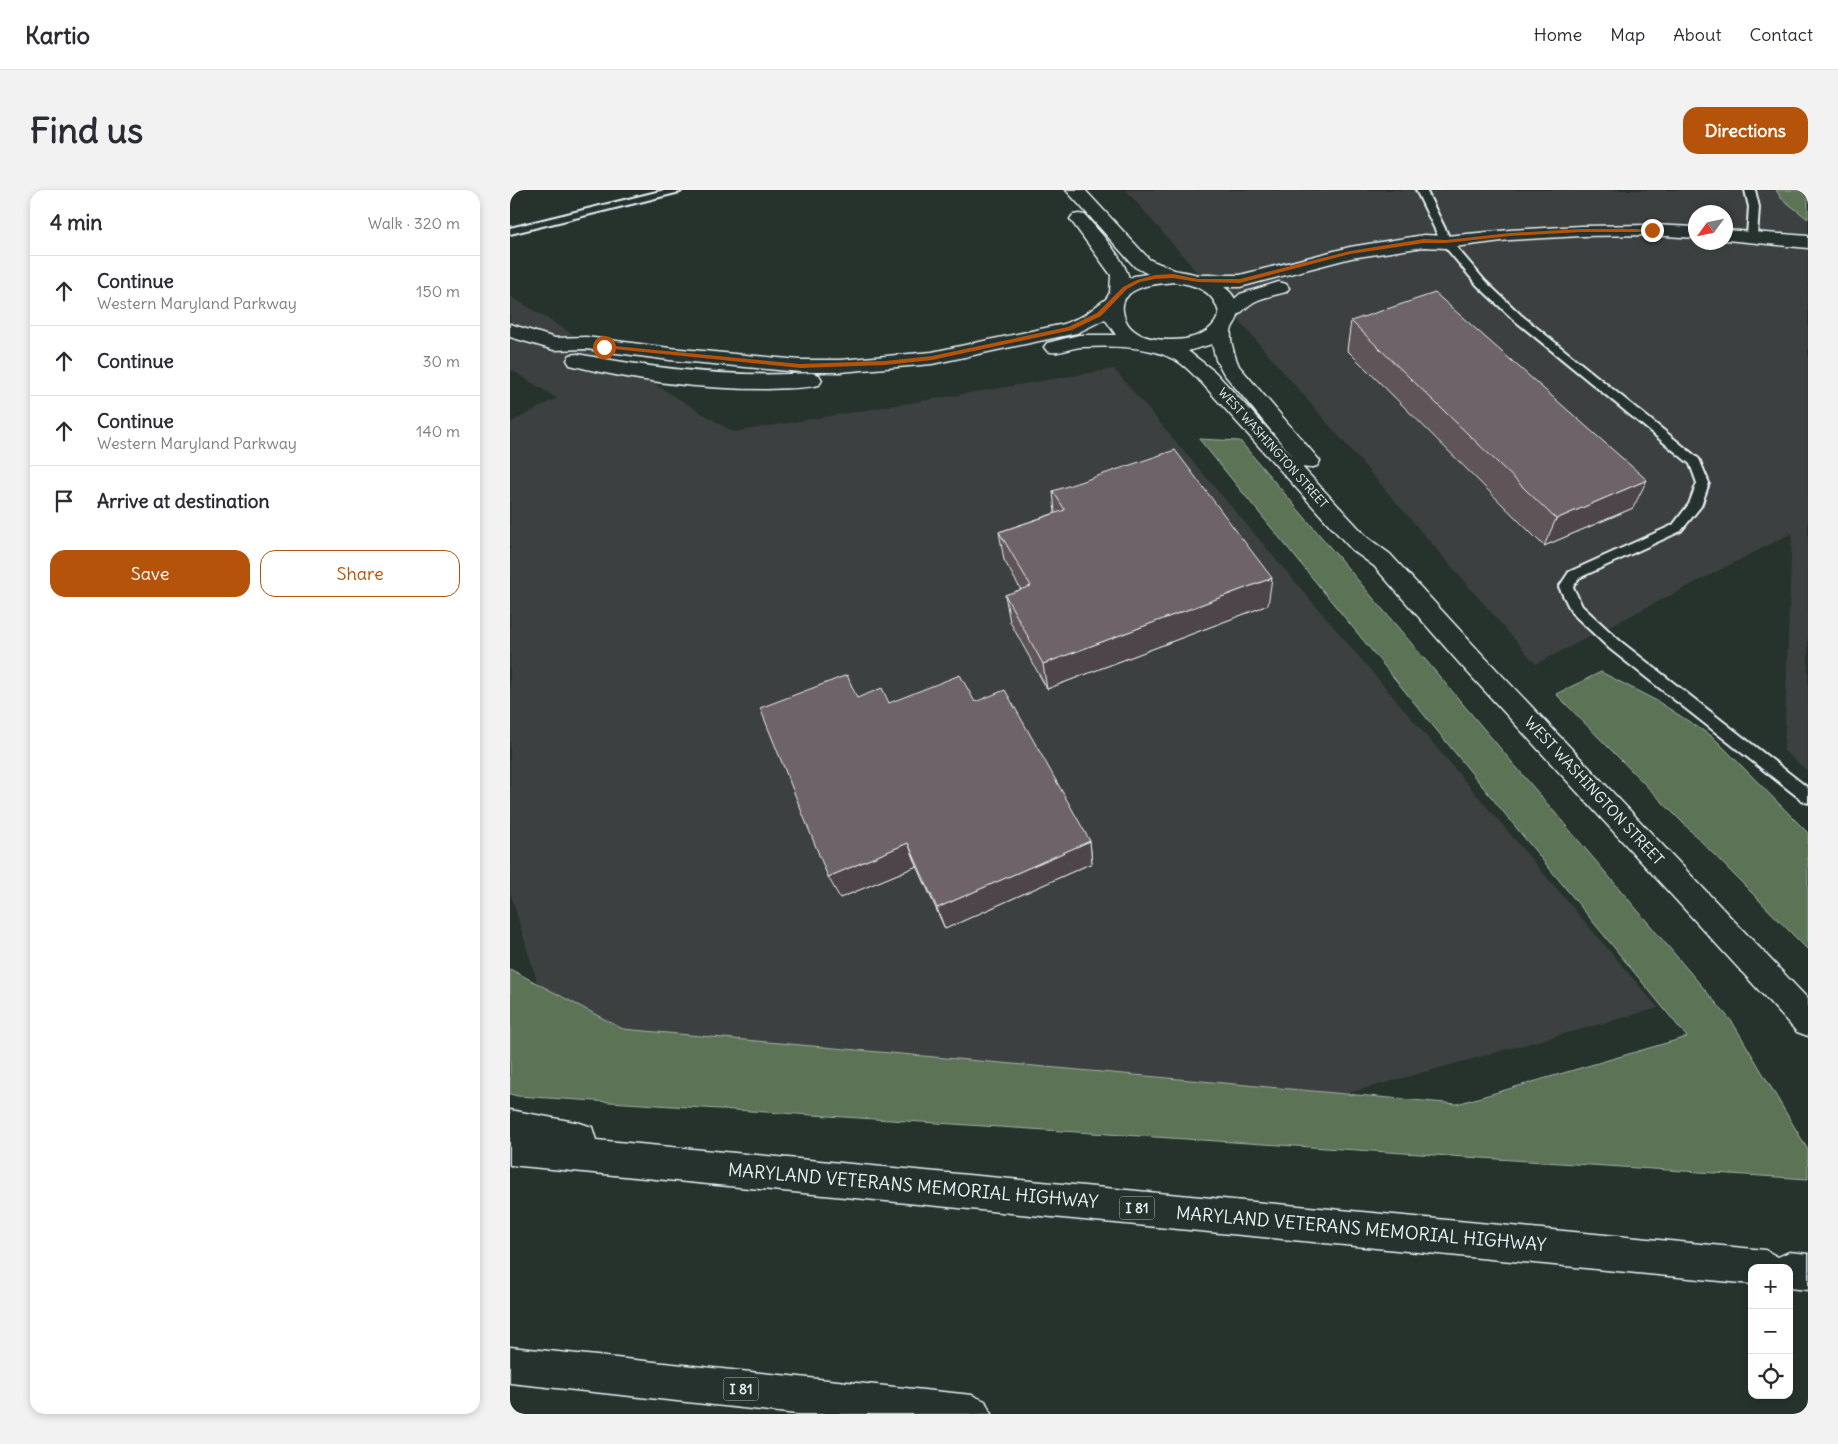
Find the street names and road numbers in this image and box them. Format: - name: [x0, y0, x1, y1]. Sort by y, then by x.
- street label: WEST WASHINGTON STREET: [1215, 384, 1331, 511]
- street label: WEST WASHINGTON STREET: [1521, 713, 1668, 869]
- street label: MARYLAND VETERANS MEMORIAL HIGHWAY: [727, 1158, 1099, 1213]
- road number: I 81: [1120, 1196, 1154, 1220]
- street label: MARYLAND VETERANS MEMORIAL HIGHWAY: [1175, 1201, 1547, 1256]
- road number: I 81: [724, 1378, 758, 1400]

